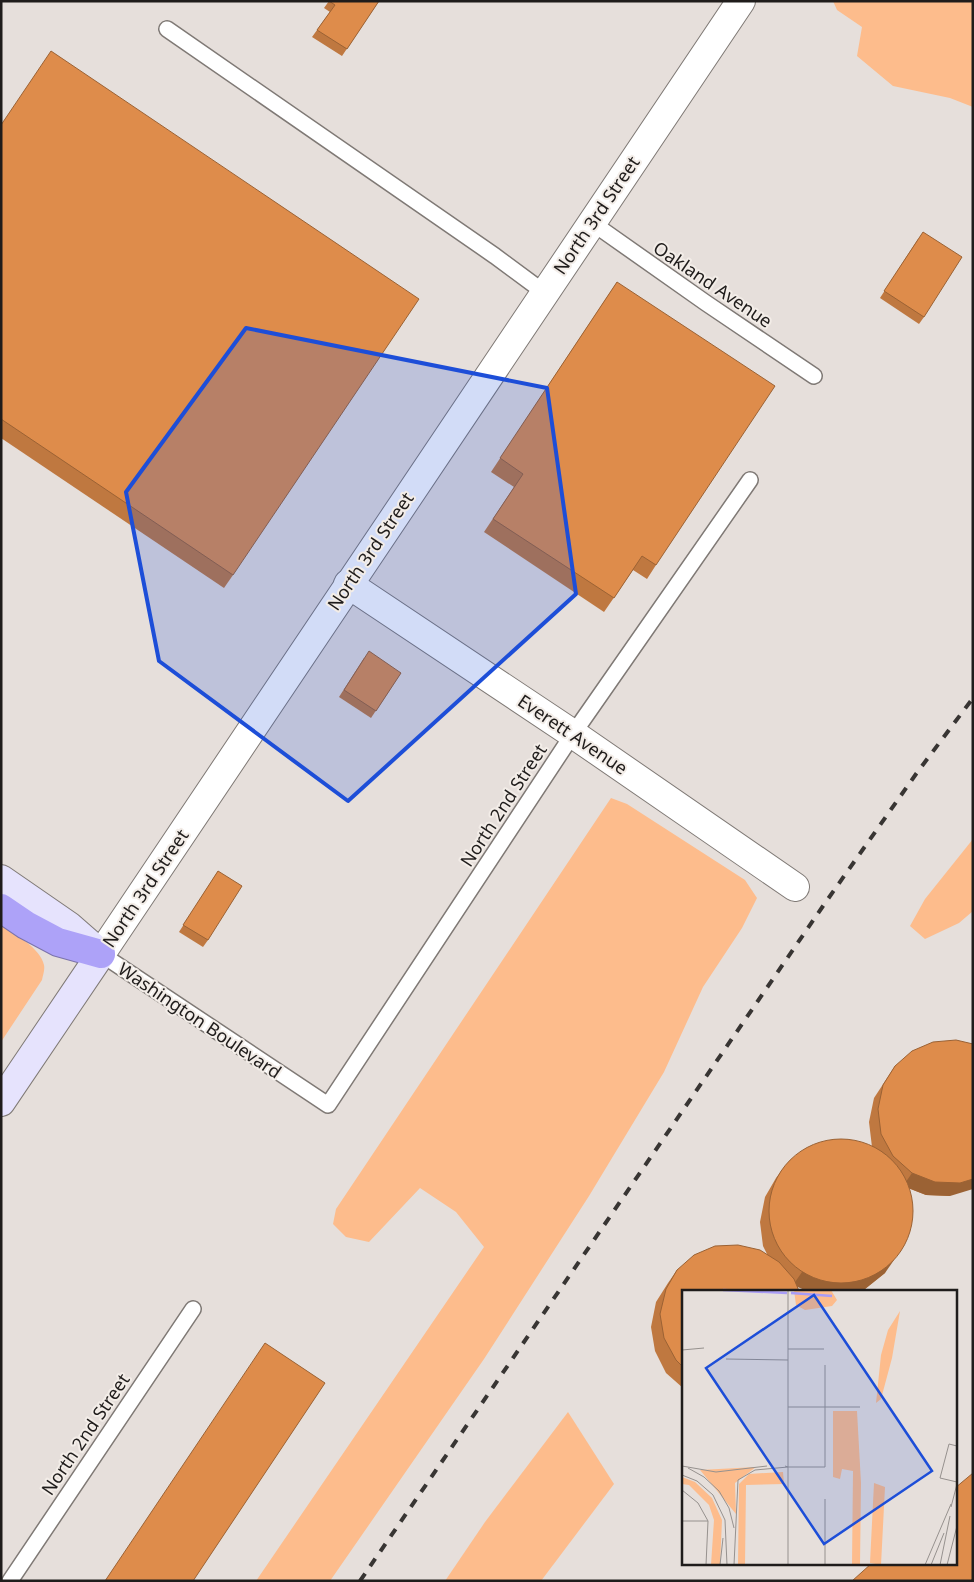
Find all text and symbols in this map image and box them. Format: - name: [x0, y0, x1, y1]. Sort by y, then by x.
- street label: North 3rd Street: [548, 151, 645, 279]
- street label: Oakland Avenue: [649, 235, 777, 333]
- street label: North 3rd Street: [322, 487, 419, 615]
- street label: Everett Avenue: [513, 688, 633, 780]
- street label: North 2nd Street: [454, 739, 552, 871]
- street label: North 3rd Street: [97, 824, 194, 952]
- street label: Washington Boulevard: [114, 956, 286, 1084]
- inset map: [682, 1290, 956, 1564]
- street label: North 2nd Street: [35, 1368, 135, 1499]

